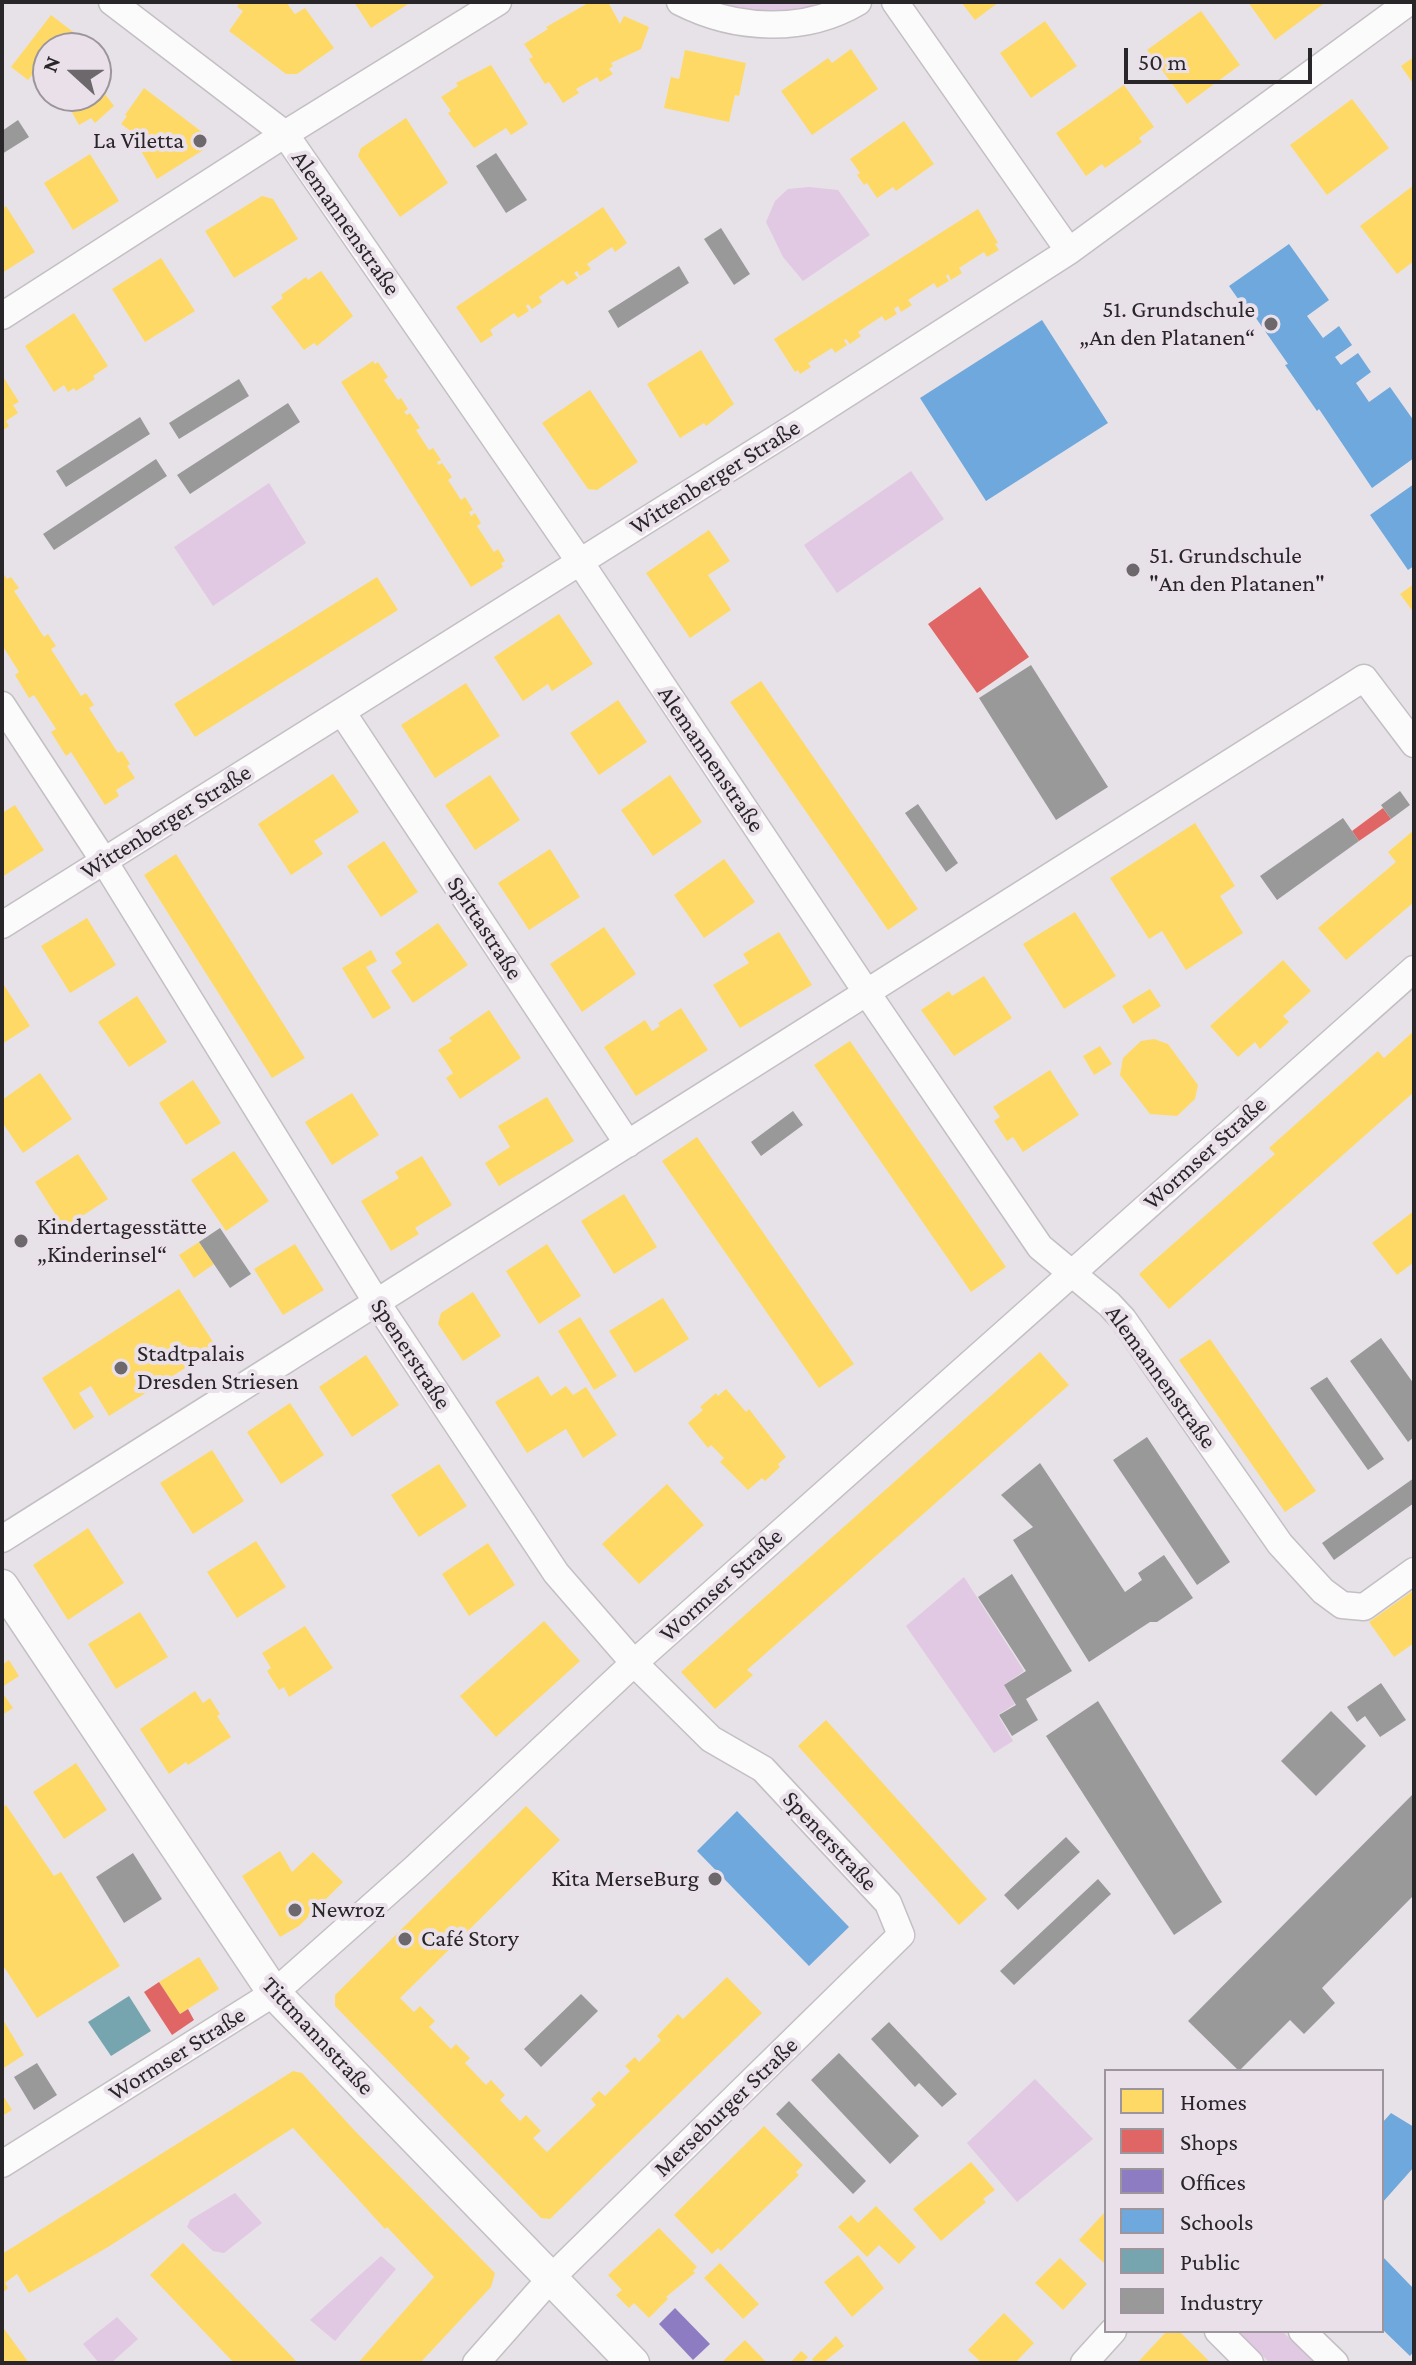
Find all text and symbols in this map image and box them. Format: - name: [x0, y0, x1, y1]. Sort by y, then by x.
- north arrow: [32, 32, 112, 112]
- scale bar: [1128, 32, 1316, 82]
- text: 50 m: [1138, 48, 1187, 75]
- text: N: [37, 52, 65, 75]
- place label: La Viletta: [93, 127, 184, 155]
- marker: La Viletta: [191, 132, 209, 150]
- street label: Alemannenstraße: [285, 145, 407, 301]
- place label: 51. Grundschule „An den Platanen“: [1079, 296, 1255, 352]
- marker: 51. Grundschule „An den Platanen“: [1262, 315, 1280, 333]
- street label: Wittenberger Straße: [625, 413, 805, 541]
- place label: 51. Grundschule "An den Platanen": [1149, 542, 1325, 598]
- marker: 51. Grundschule "An den Platanen": [1124, 561, 1142, 579]
- street label: Alemannenstraße: [651, 680, 771, 838]
- street label: Wittenberger Straße: [76, 758, 256, 886]
- street label: Spittastraße: [441, 871, 529, 985]
- street label: Wormser Straße: [1137, 1090, 1273, 1216]
- place label: Kindertagesstätte „Kinderinsel“: [37, 1213, 207, 1269]
- marker: Kindertagesstätte „Kinderinsel“: [12, 1232, 30, 1250]
- street label: Spenerstraße: [364, 1293, 458, 1415]
- street label: Alemannenstraße: [1099, 1300, 1223, 1454]
- place label: Stadtpalais Dresden Striesen: [137, 1340, 299, 1396]
- marker: Stadtpalais Dresden Striesen: [112, 1359, 130, 1377]
- street label: Wormser Straße: [653, 1522, 789, 1648]
- street label: Spenerstraße: [776, 1785, 884, 1897]
- place label: Kita MerseBurg: [551, 1865, 699, 1893]
- marker: Kita MerseBurg: [706, 1870, 724, 1888]
- place label: Newroz: [311, 1896, 385, 1924]
- marker: Newroz: [286, 1901, 304, 1919]
- place label: Café Story: [421, 1925, 519, 1953]
- marker: Café Story: [396, 1930, 414, 1948]
- street label: Tittmannstraße: [256, 1971, 380, 2101]
- street label: Wormser Straße: [103, 2000, 251, 2108]
- street label: Merseburger Straße: [648, 2031, 804, 2183]
- legend: [1104, 2069, 1384, 2333]
- text: Homes: [1180, 2088, 1247, 2115]
- text: Shops: [1180, 2128, 1238, 2155]
- text: Offices: [1180, 2168, 1246, 2195]
- text: Schools: [1180, 2208, 1254, 2235]
- text: Public: [1180, 2248, 1240, 2275]
- text: Industry: [1180, 2288, 1263, 2315]

